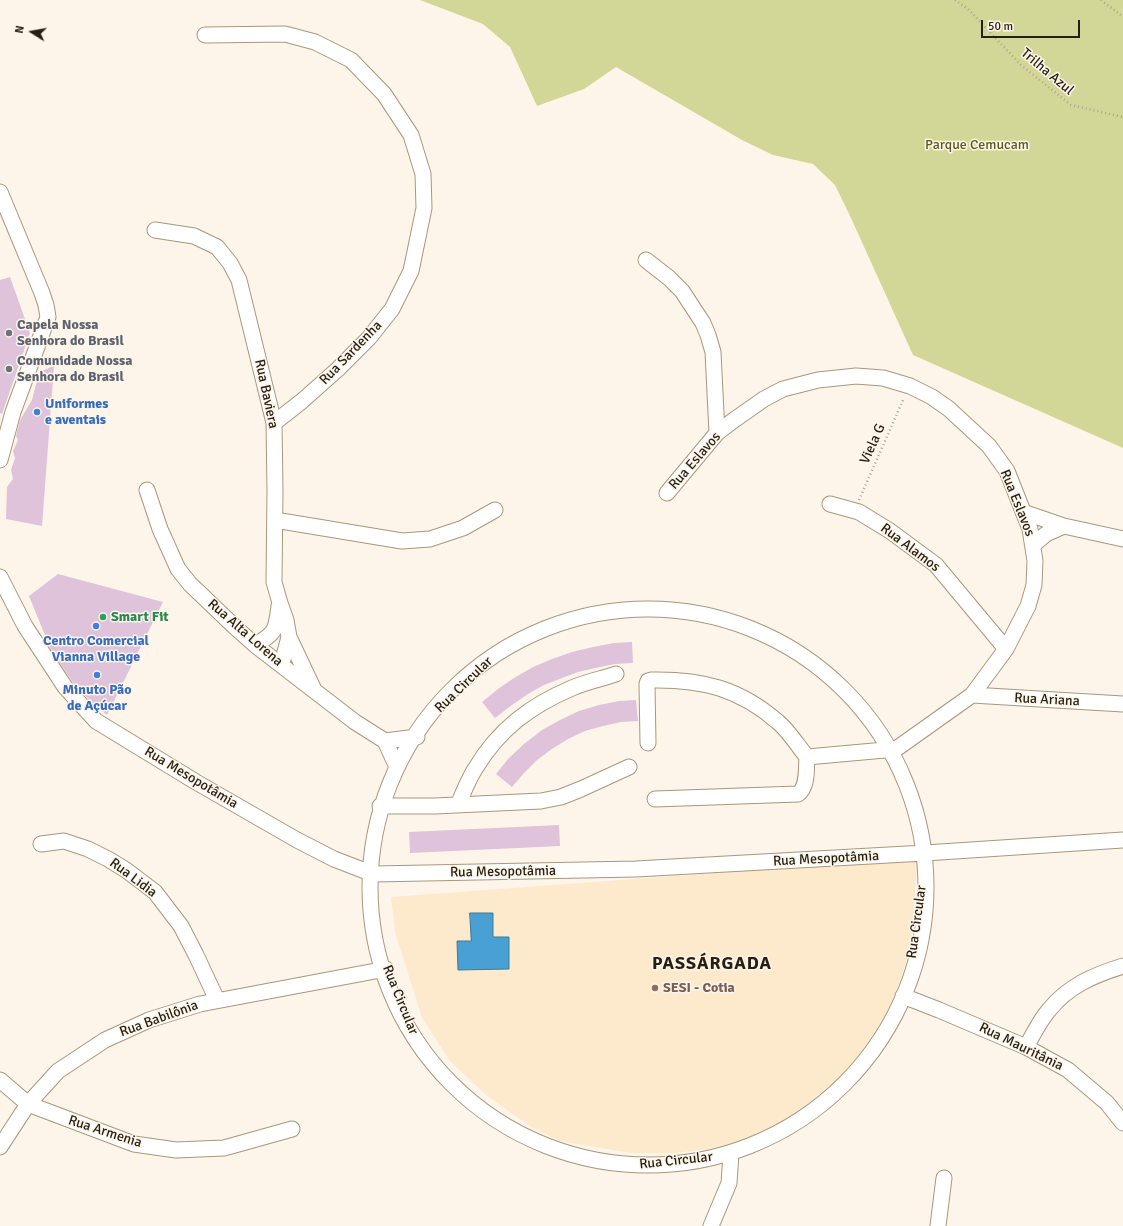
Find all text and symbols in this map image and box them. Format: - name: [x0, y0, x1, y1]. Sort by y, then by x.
- north arrow: [12, 12, 52, 52]
- scale bar: [983, 12, 1082, 38]
- text: 50 m: [988, 19, 1013, 34]
- text: N: [13, 25, 27, 35]
- street label: Trilha Azul: [1017, 45, 1077, 99]
- park label: Parque Cemucam: [925, 137, 1029, 153]
- place label: Capela Nossa Senhora do Brasil: [17, 317, 124, 350]
- street label: Rua Sardenha: [316, 317, 386, 389]
- marker: Capela Nossa Senhora do Brasil: [4, 328, 14, 338]
- place label: Comunidade Nossa Senhora do Brasil: [17, 353, 132, 386]
- street label: Rua Baviera: [250, 358, 282, 430]
- marker: Comunidade Nossa Senhora do Brasil: [4, 364, 14, 374]
- place label: Uniformes e aventais: [45, 396, 109, 428]
- marker: Uniformes e aventais: [32, 407, 42, 417]
- street label: Viela G: [857, 421, 889, 467]
- street label: Rua Eslavos: [666, 429, 724, 493]
- street label: Rua Eslavos: [996, 467, 1038, 539]
- street label: Rua Alamos: [877, 520, 943, 576]
- street label: Rua Alta Lorena: [204, 596, 286, 670]
- place label: Smart Fit: [111, 609, 169, 625]
- marker: Smart Fit: [98, 612, 108, 622]
- marker: Centro Comercial Vianna Village: [91, 621, 101, 631]
- place label: Centro Comercial Vianna Village: [43, 633, 149, 666]
- street label: Rua Circular: [432, 653, 496, 717]
- marker: Minuto Pão de Açúcar: [92, 670, 102, 680]
- place label: Minuto Pão de Açúcar: [62, 682, 132, 714]
- street label: Rua Ariana: [1014, 690, 1080, 710]
- street label: Rua Mesopotâmia: [141, 743, 241, 813]
- street label: Rua Mesopotâmia: [772, 848, 880, 870]
- street label: Rua Lidia: [106, 855, 160, 901]
- street label: Rua Mesopotâmia: [450, 863, 556, 881]
- street label: Rua Circular: [904, 884, 930, 960]
- district label: PASSÁRGADA: [652, 953, 772, 975]
- street label: Rua Circular: [378, 963, 422, 1037]
- place label: SESI - Cotia: [663, 980, 735, 996]
- marker: SESI - Cotia: [650, 983, 660, 993]
- street label: Rua Babilônia: [117, 997, 201, 1041]
- street label: Rua Mauritânia: [976, 1019, 1066, 1075]
- street label: Rua Armenia: [66, 1112, 144, 1152]
- street label: Rua Circular: [638, 1149, 714, 1173]

